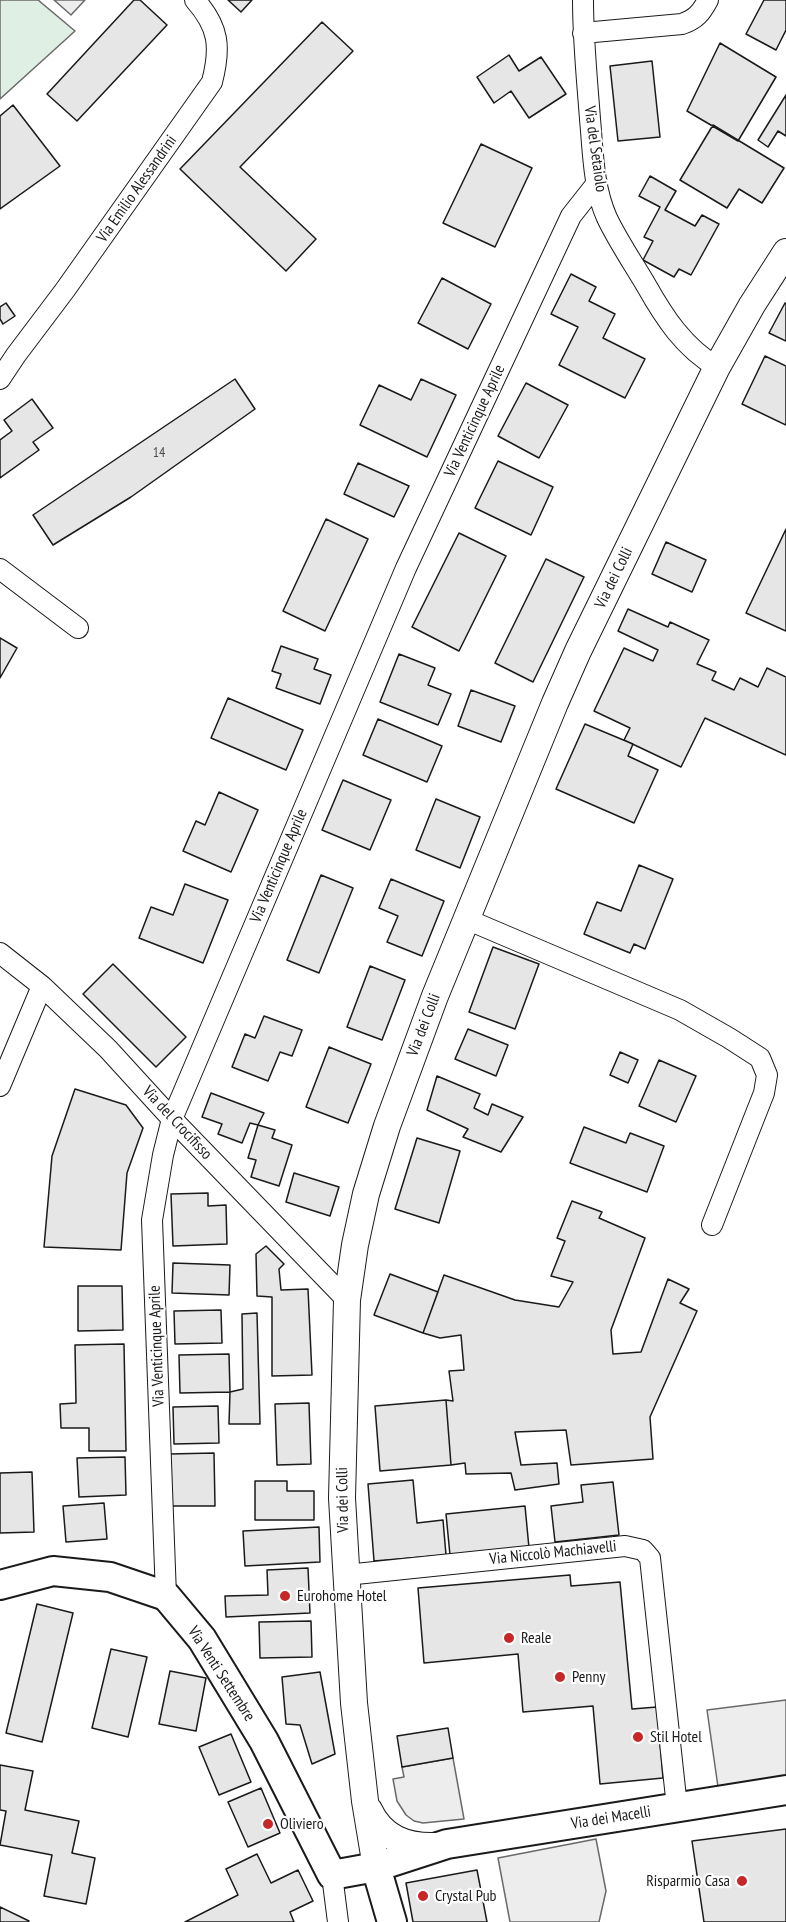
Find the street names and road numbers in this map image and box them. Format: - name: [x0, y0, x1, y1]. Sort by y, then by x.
- street label: Via del Setaiolo: [579, 105, 611, 193]
- street label: Via Emilio Alessandrini: [93, 132, 181, 246]
- street label: Via Venticinque Aprile: [441, 362, 509, 480]
- street label: Via dei Colli: [591, 544, 637, 612]
- street label: Via Venticinque Aprile: [246, 806, 312, 926]
- street label: Via dei Colli: [403, 991, 445, 1059]
- street label: Via del Crocifisso: [138, 1082, 216, 1164]
- street label: Via Venticinque Aprile: [145, 1285, 169, 1407]
- street label: Via dei Colli: [333, 1467, 353, 1533]
- street label: Via Niccolò Machiavelli: [489, 1537, 617, 1569]
- street label: Via Venti Settembre: [183, 1623, 259, 1725]
- street label: Via dei Macelli: [570, 1802, 652, 1834]

